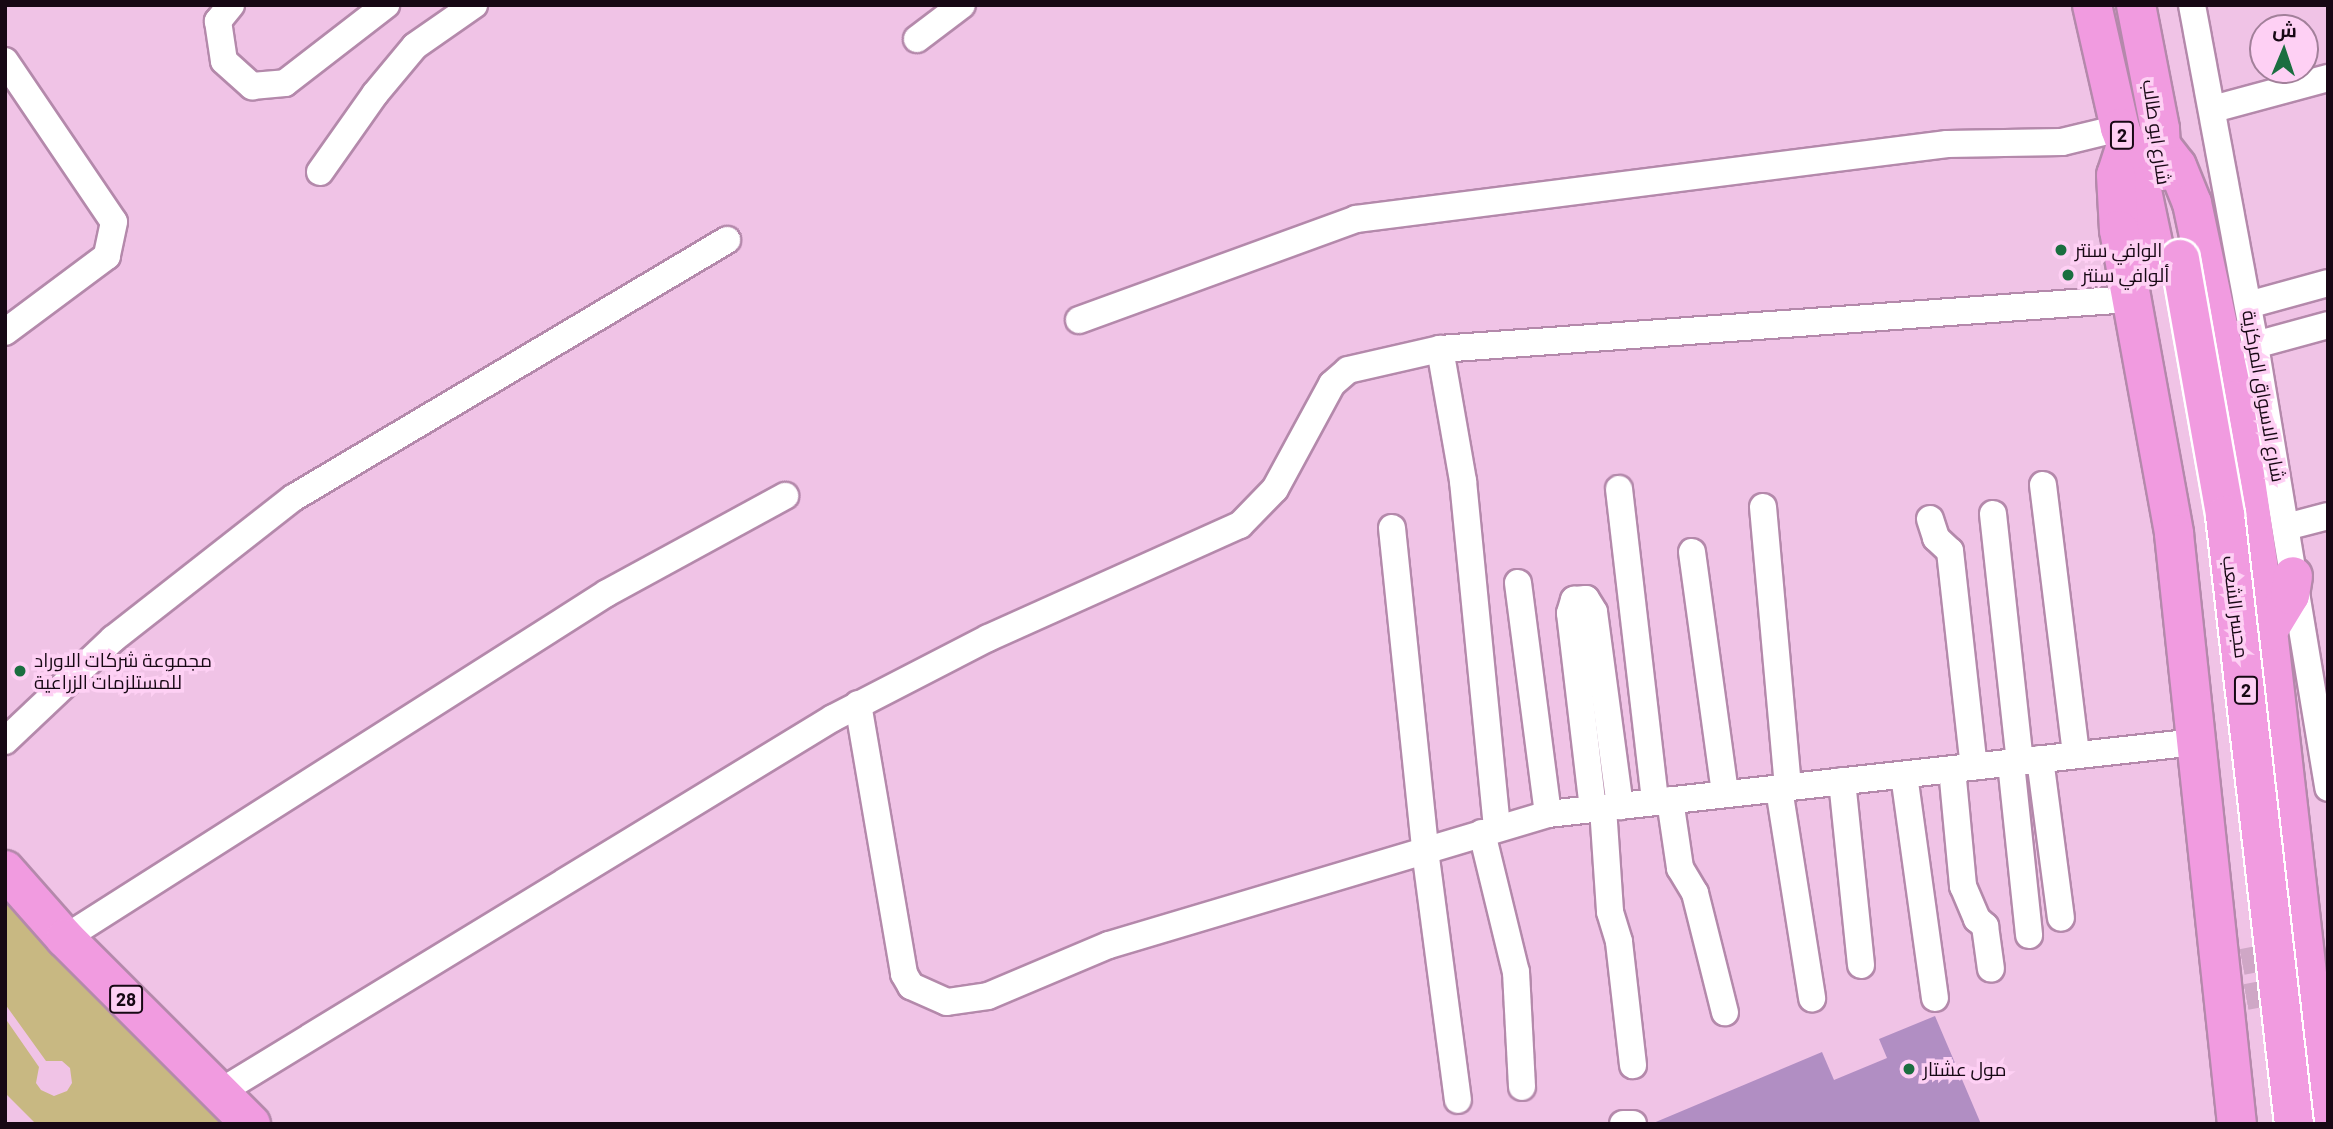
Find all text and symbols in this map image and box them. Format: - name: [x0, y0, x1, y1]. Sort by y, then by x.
- north arrow: [2249, 14, 2319, 84]
- text: ش: [2272, 18, 2297, 41]
- street label: شارع ابو طالب: [2138, 78, 2176, 186]
- road number: 2: [2110, 120, 2134, 150]
- place label: الوافي سنتر: [2075, 239, 2162, 261]
- marker: الوافي سنتر: [2053, 242, 2069, 258]
- place label: ألوافي سنتر: [2082, 264, 2169, 286]
- marker: ألوافي سنتر: [2060, 267, 2076, 283]
- street label: شارع الاسواق المركزية: [2238, 308, 2290, 484]
- street label: مجسر الشعب: [2218, 554, 2254, 660]
- place label: مجموعة شركات الاوراد للمستلزمات الزراعية: [34, 649, 212, 693]
- marker: مجموعة شركات الاوراد للمستلزمات الزراعية: [12, 663, 28, 679]
- road number: 2: [2234, 676, 2258, 704]
- road number: 28: [108, 984, 144, 1014]
- place label: مول عشتار: [1923, 1058, 2006, 1080]
- marker: مول عشتار: [1901, 1061, 1917, 1077]

